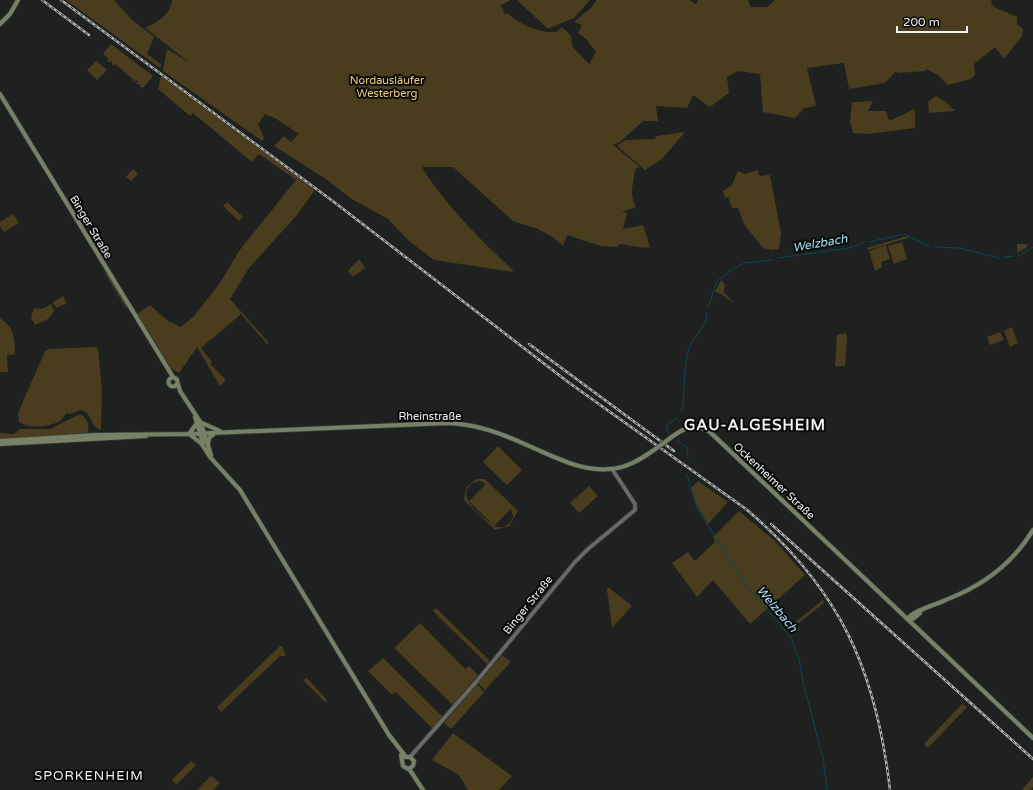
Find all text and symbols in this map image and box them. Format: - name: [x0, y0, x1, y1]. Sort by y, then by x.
- scale bar: [897, 8, 967, 34]
- text: 200 m: [903, 15, 940, 29]
- park label: Nordausläufer Westerberg: [350, 74, 425, 100]
- street label: Binger Straße: [67, 193, 115, 261]
- water label: Welzbach: [792, 231, 849, 255]
- street label: Rheinstraße: [399, 410, 461, 423]
- district label: GAU-ALGESHEIM: [684, 416, 826, 434]
- street label: Ockenheimer Straße: [731, 440, 817, 522]
- street label: Binger Straße: [501, 573, 555, 637]
- water label: Welzbach: [754, 583, 801, 635]
- district label: SPORKENHEIM: [34, 768, 144, 784]

